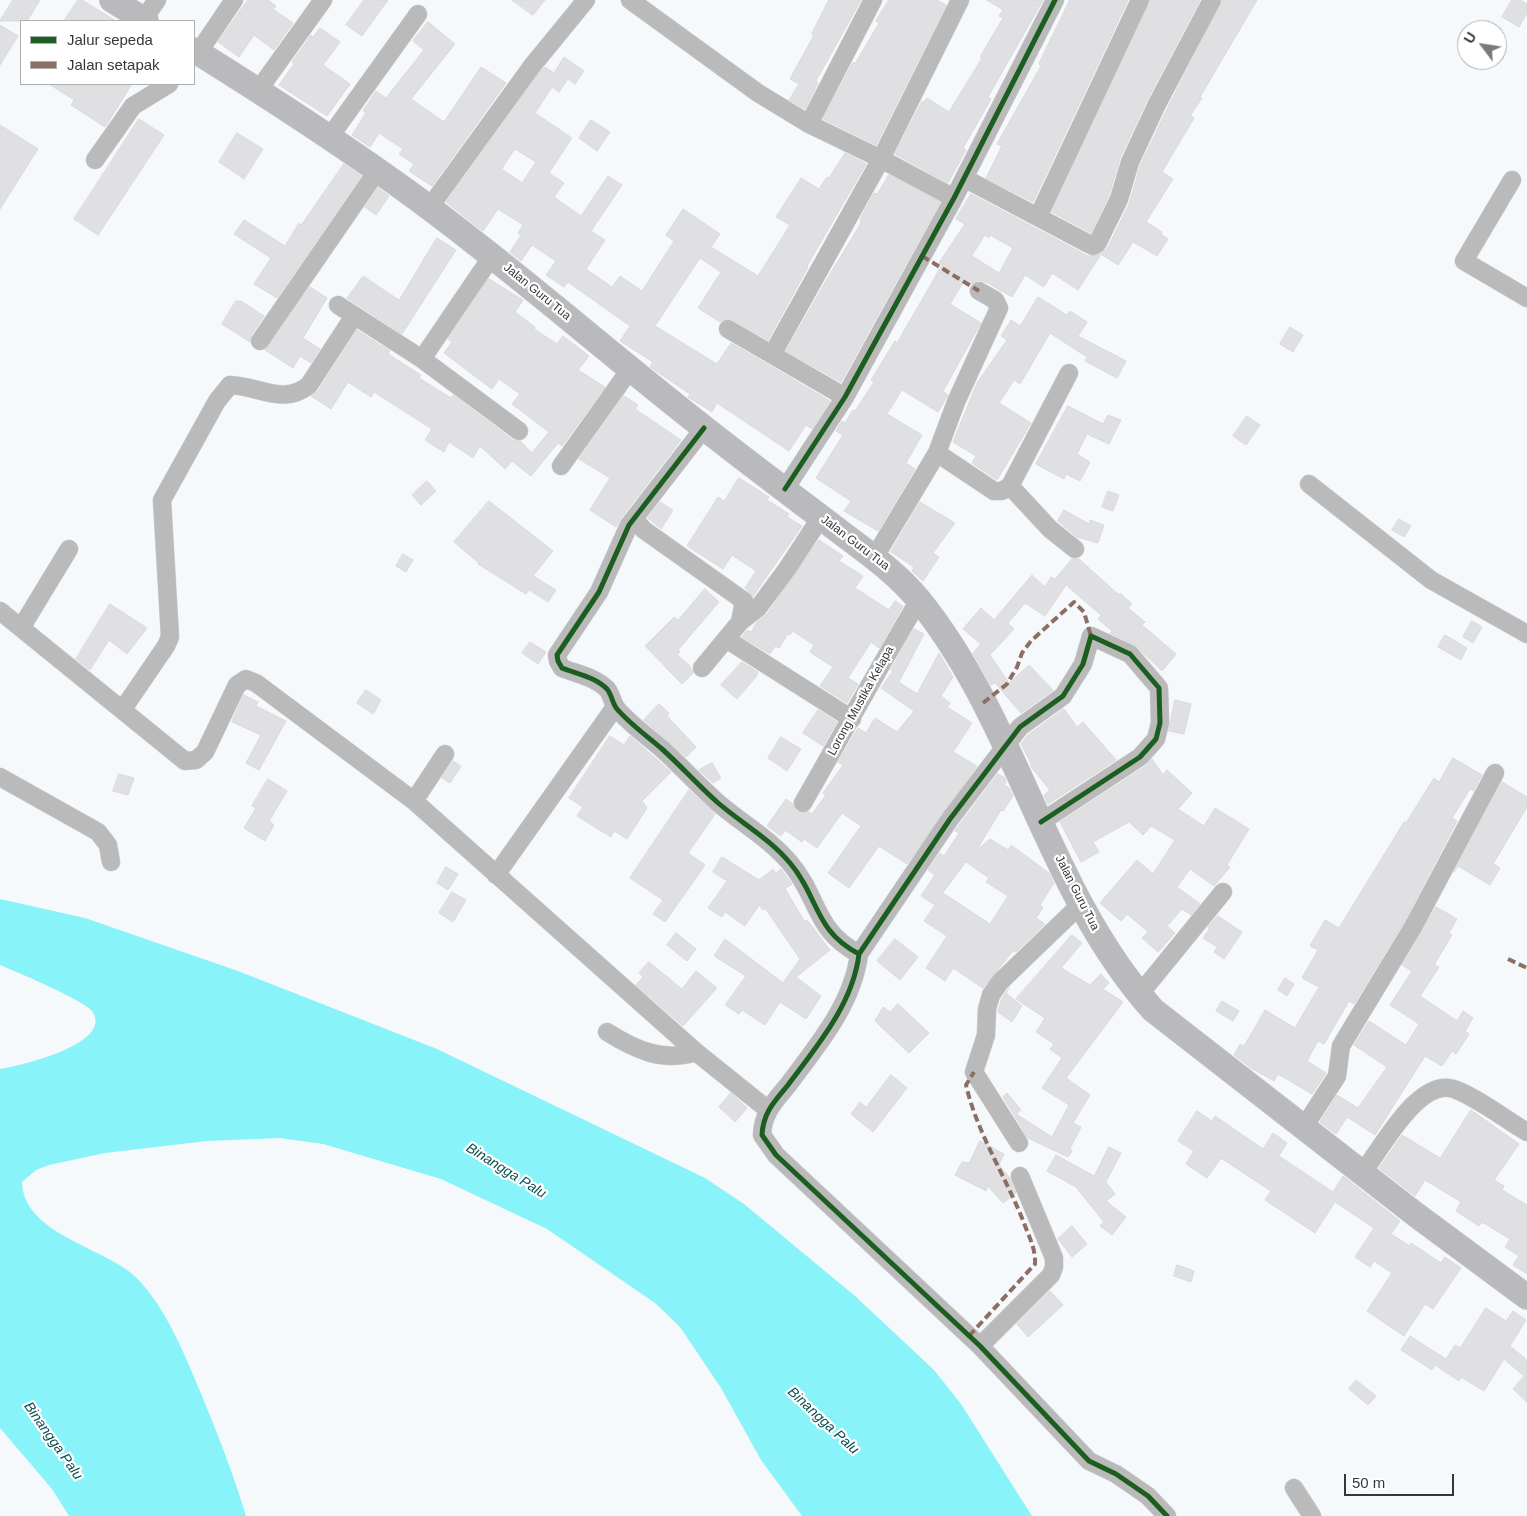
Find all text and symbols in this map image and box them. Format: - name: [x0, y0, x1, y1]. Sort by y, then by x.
- legend: [20, 20, 195, 85]
- north arrow: [1457, 20, 1507, 70]
- text: U: [1461, 29, 1479, 46]
- text: Jalur sepeda: [67, 31, 153, 48]
- text: Jalan setapak: [67, 56, 160, 73]
- street label: Jalan Guru Tua: [501, 261, 573, 323]
- street label: Jalan Guru Tua: [818, 512, 892, 574]
- street label: Lorong Mustika Kelapa: [825, 644, 897, 758]
- street label: Jalan Guru Tua: [1052, 853, 1102, 933]
- water label: Binangga Palu: [463, 1140, 549, 1202]
- water label: Binangga Palu: [784, 1384, 862, 1458]
- water label: Binangga Palu: [20, 1399, 86, 1483]
- scale bar: [1347, 1464, 1457, 1496]
- text: 50 m: [1352, 1474, 1385, 1491]

